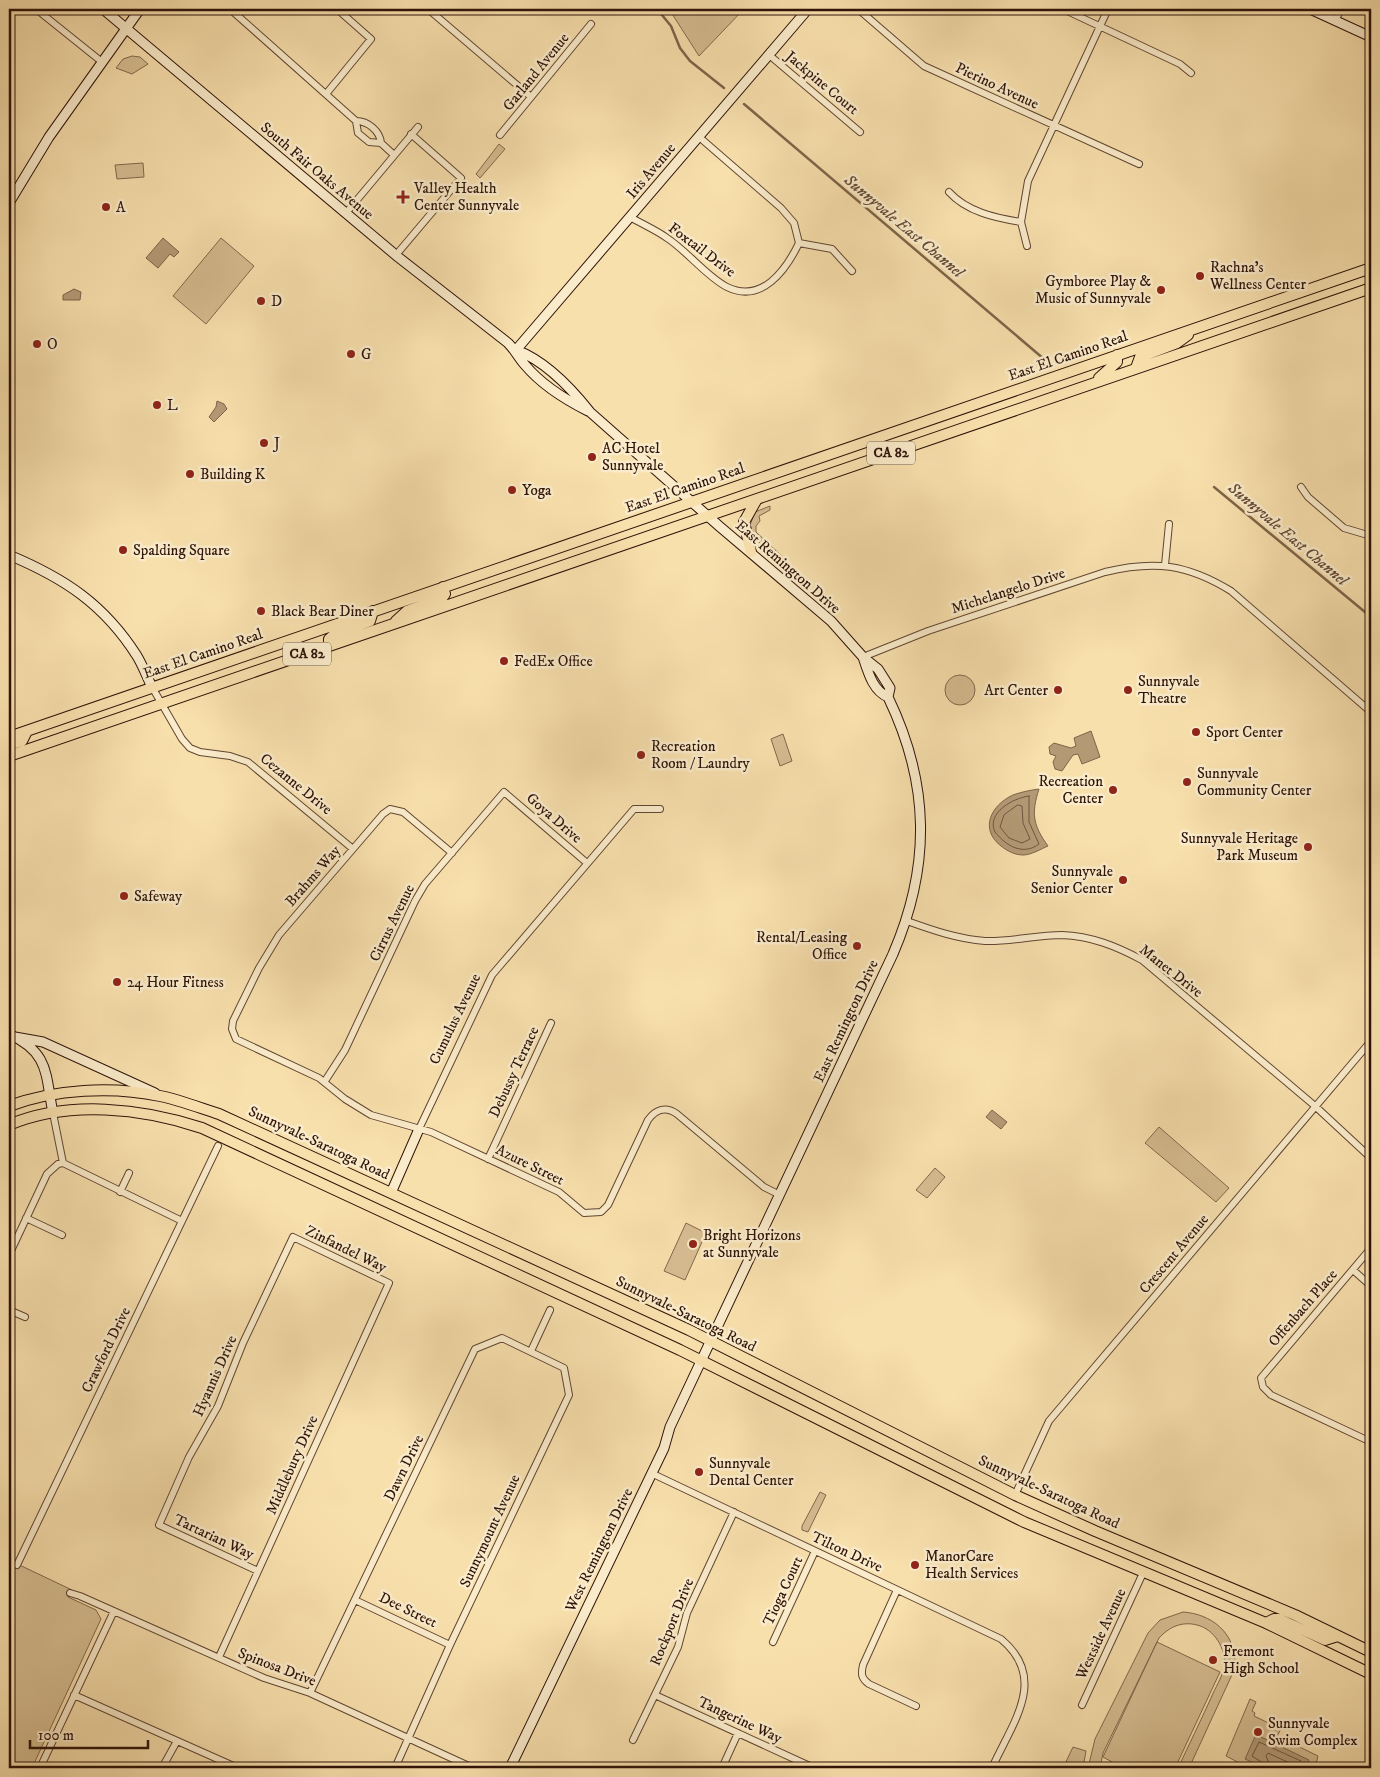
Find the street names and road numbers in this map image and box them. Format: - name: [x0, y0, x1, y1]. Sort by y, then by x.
- street label: Garland Avenue: [499, 29, 573, 115]
- street label: Jackpine Court: [780, 46, 862, 119]
- street label: Pierino Avenue: [952, 58, 1042, 114]
- street label: South Fair Oaks Avenue: [257, 118, 377, 224]
- street label: Iris Avenue: [622, 139, 680, 203]
- street label: Foxtail Drive: [665, 218, 739, 282]
- street label: East El Camino Real: [1006, 326, 1131, 385]
- road number: CA 82: [867, 442, 915, 464]
- street label: East El Camino Real: [623, 458, 748, 517]
- street label: East Remington Drive: [732, 516, 844, 618]
- street label: Michelangelo Drive: [949, 564, 1067, 618]
- street label: East El Camino Real: [141, 624, 266, 683]
- road number: CA 82: [283, 642, 331, 666]
- street label: Cezanne Drive: [256, 749, 336, 819]
- street label: Goya Drive: [522, 789, 586, 847]
- street label: Brahms Way: [281, 841, 345, 911]
- street label: Cirrus Avenue: [365, 881, 419, 965]
- street label: Manet Drive: [1135, 940, 1207, 1002]
- street label: East Remington Drive: [809, 957, 883, 1085]
- street label: Cumulus Avenue: [425, 970, 485, 1068]
- street label: Debussy Terrace: [485, 1023, 543, 1121]
- street label: Sunnyvale-Saratoga Road: [245, 1102, 393, 1184]
- street label: Azure Street: [493, 1140, 567, 1190]
- street label: Crescent Avenue: [1135, 1210, 1213, 1298]
- street label: Zinfandel Way: [302, 1221, 390, 1277]
- street label: Offenbach Place: [1264, 1265, 1342, 1351]
- street label: Sunnyvale-Saratoga Road: [613, 1272, 760, 1356]
- street label: Crawford Drive: [77, 1304, 135, 1396]
- street label: Hyannis Drive: [189, 1332, 241, 1420]
- street label: Middlebury Drive: [262, 1412, 322, 1518]
- street label: Dawn Drive: [380, 1432, 428, 1504]
- street label: Sunnyvale-Saratoga Road: [975, 1451, 1123, 1533]
- street label: Sunnymount Avenue: [455, 1471, 525, 1591]
- street label: West Remington Drive: [560, 1485, 637, 1616]
- street label: Tartarian Way: [171, 1510, 258, 1564]
- street label: Tilton Drive: [808, 1527, 886, 1577]
- street label: Tioga Court: [759, 1553, 807, 1629]
- street label: Rockport Drive: [646, 1575, 698, 1669]
- street label: Westside Avenue: [1071, 1586, 1130, 1683]
- street label: Dee Street: [376, 1588, 440, 1632]
- street label: Spinosa Drive: [235, 1643, 319, 1691]
- street label: Tangerine Way: [695, 1692, 786, 1748]

